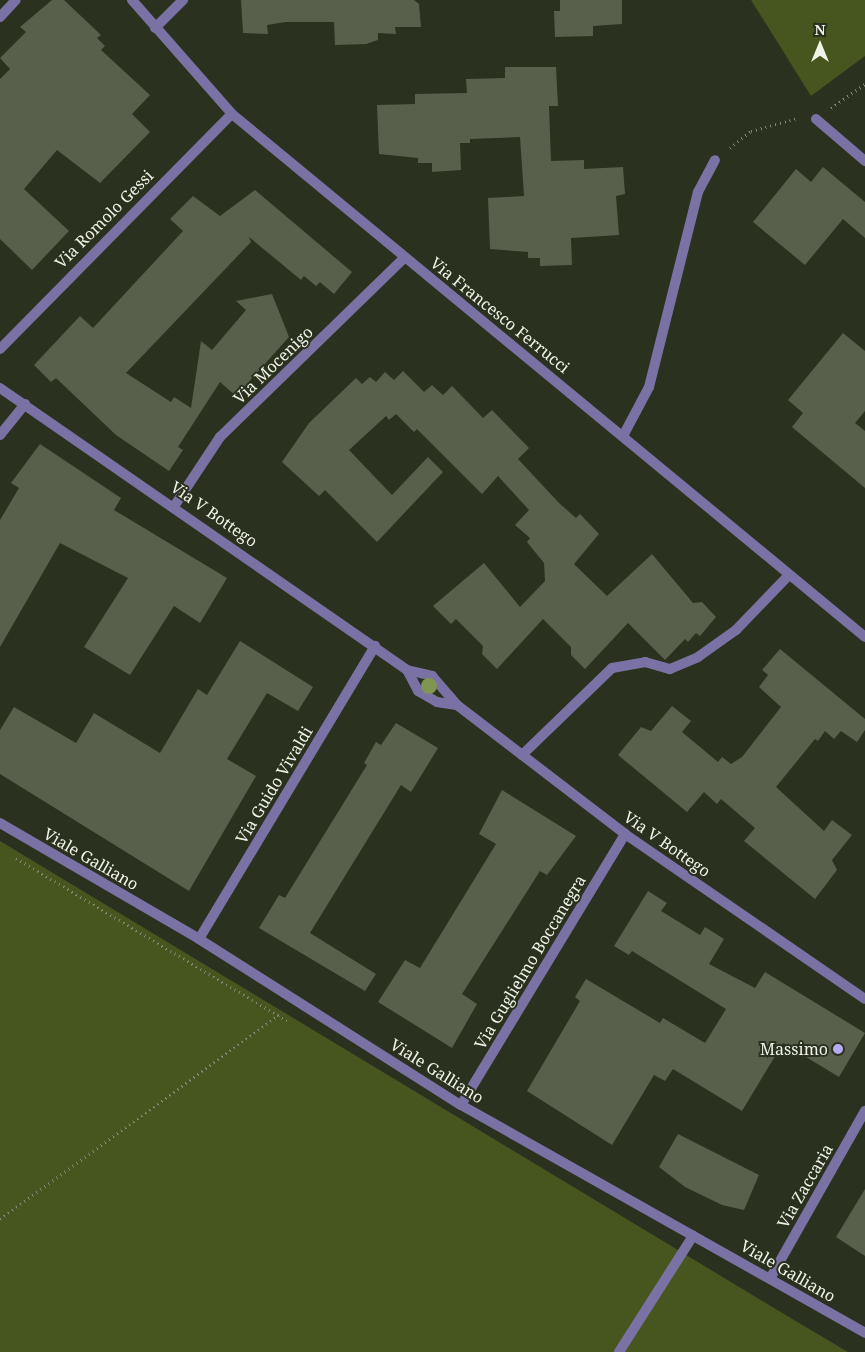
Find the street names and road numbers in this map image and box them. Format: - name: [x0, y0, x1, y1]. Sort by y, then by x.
- street label: Via Romolo Gessi: [51, 166, 157, 272]
- street label: Via Francesco Ferrucci: [427, 253, 573, 377]
- street label: Via Mocenigo: [229, 322, 317, 408]
- street label: Via V Bottego: [167, 477, 261, 551]
- street label: Via Guido Vivaldi: [231, 723, 317, 847]
- street label: Via V Bottego: [620, 807, 714, 881]
- street label: Viale Galliano: [40, 824, 142, 894]
- street label: Via Guglielmo Boccanegra: [470, 872, 590, 1052]
- street label: Viale Galliano: [387, 1035, 487, 1107]
- street label: Via Zaccaria: [773, 1141, 837, 1231]
- street label: Viale Galliano: [737, 1236, 839, 1306]

